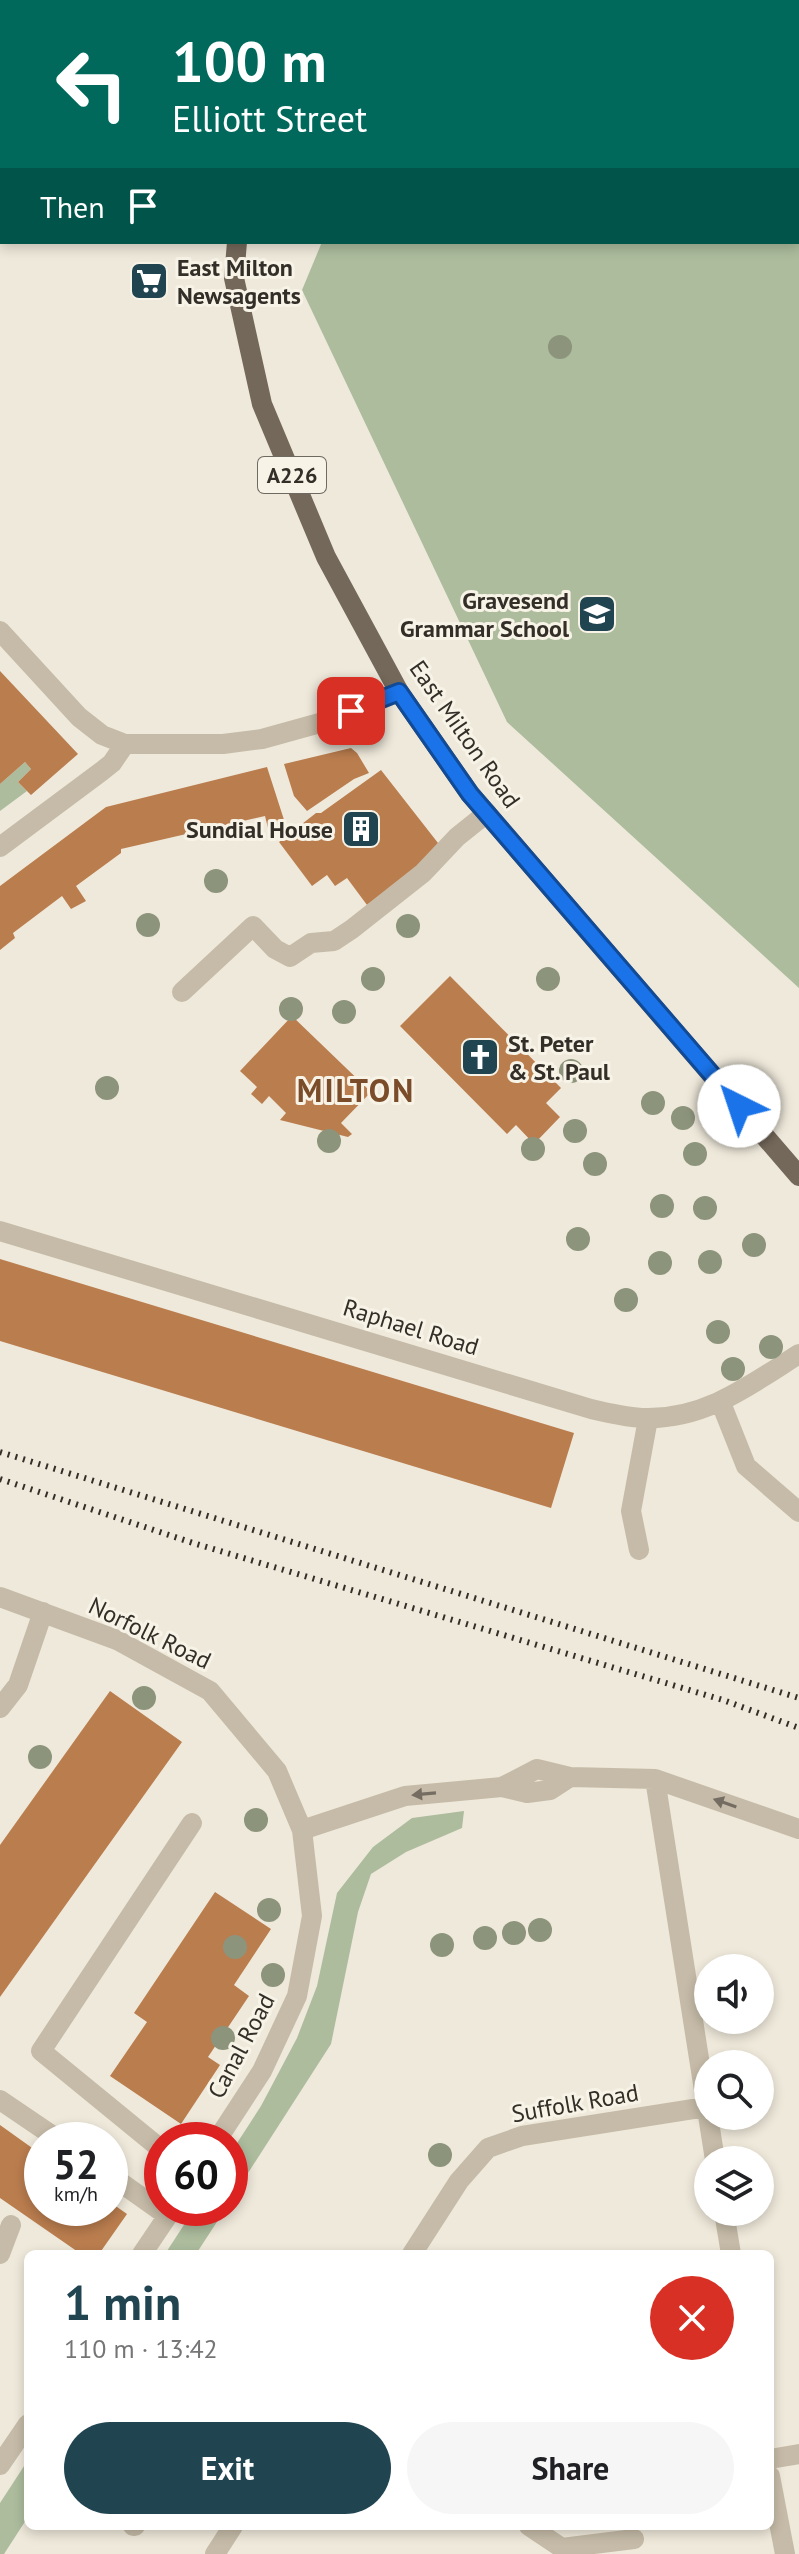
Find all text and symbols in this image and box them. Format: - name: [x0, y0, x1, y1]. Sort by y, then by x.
- text: 100 m: [172, 25, 327, 97]
- icon: left: [40, 32, 144, 136]
- text: Elliott Street: [172, 95, 367, 142]
- icon: arrive: [121, 184, 165, 228]
- text: Then: [40, 187, 105, 226]
- place label: East Milton Newsagents: [177, 252, 301, 311]
- supermarket icon: East Milton Newsagents: [128, 260, 170, 302]
- road number: A226: [258, 457, 326, 493]
- place label: Gravesend Grammar School: [400, 585, 570, 644]
- school or university icon: Gravesend Grammar School: [576, 593, 618, 635]
- street label: East Milton Road: [403, 654, 527, 814]
- pin: [317, 677, 385, 745]
- icon: arrive: [329, 689, 373, 733]
- building icon: Sundial House: [340, 808, 382, 850]
- place label: Sundial House: [186, 814, 333, 845]
- place label: St. Peter & St. Paul: [508, 1028, 611, 1087]
- church icon: St. Peter & St. Paul: [459, 1036, 501, 1078]
- position arrow: [697, 1064, 781, 1148]
- district label: MILTON: [297, 1069, 415, 1111]
- street label: Raphael Road: [339, 1292, 483, 1362]
- street label: Norfolk Road: [84, 1590, 216, 1676]
- one-way arrow: [411, 1788, 436, 1801]
- one-way arrow: [713, 1797, 737, 1809]
- map controls: [694, 1954, 774, 2226]
- button: sound: [694, 1954, 774, 2034]
- street label: Canal Road: [200, 1988, 282, 2104]
- button: search: [694, 2050, 774, 2130]
- street label: Suffolk Road: [509, 2077, 641, 2129]
- speed limit sign: 60: [144, 2122, 248, 2226]
- text: 52: [53, 2138, 99, 2190]
- button: layers: [694, 2146, 774, 2226]
- text: km/h: [54, 2181, 98, 2207]
- text: 1 min: [64, 2271, 181, 2333]
- button: close: [650, 2276, 734, 2360]
- text: 110 m · 13:42: [64, 2332, 218, 2365]
- button: Exit: [64, 2422, 391, 2514]
- button: Share: [407, 2422, 734, 2514]

